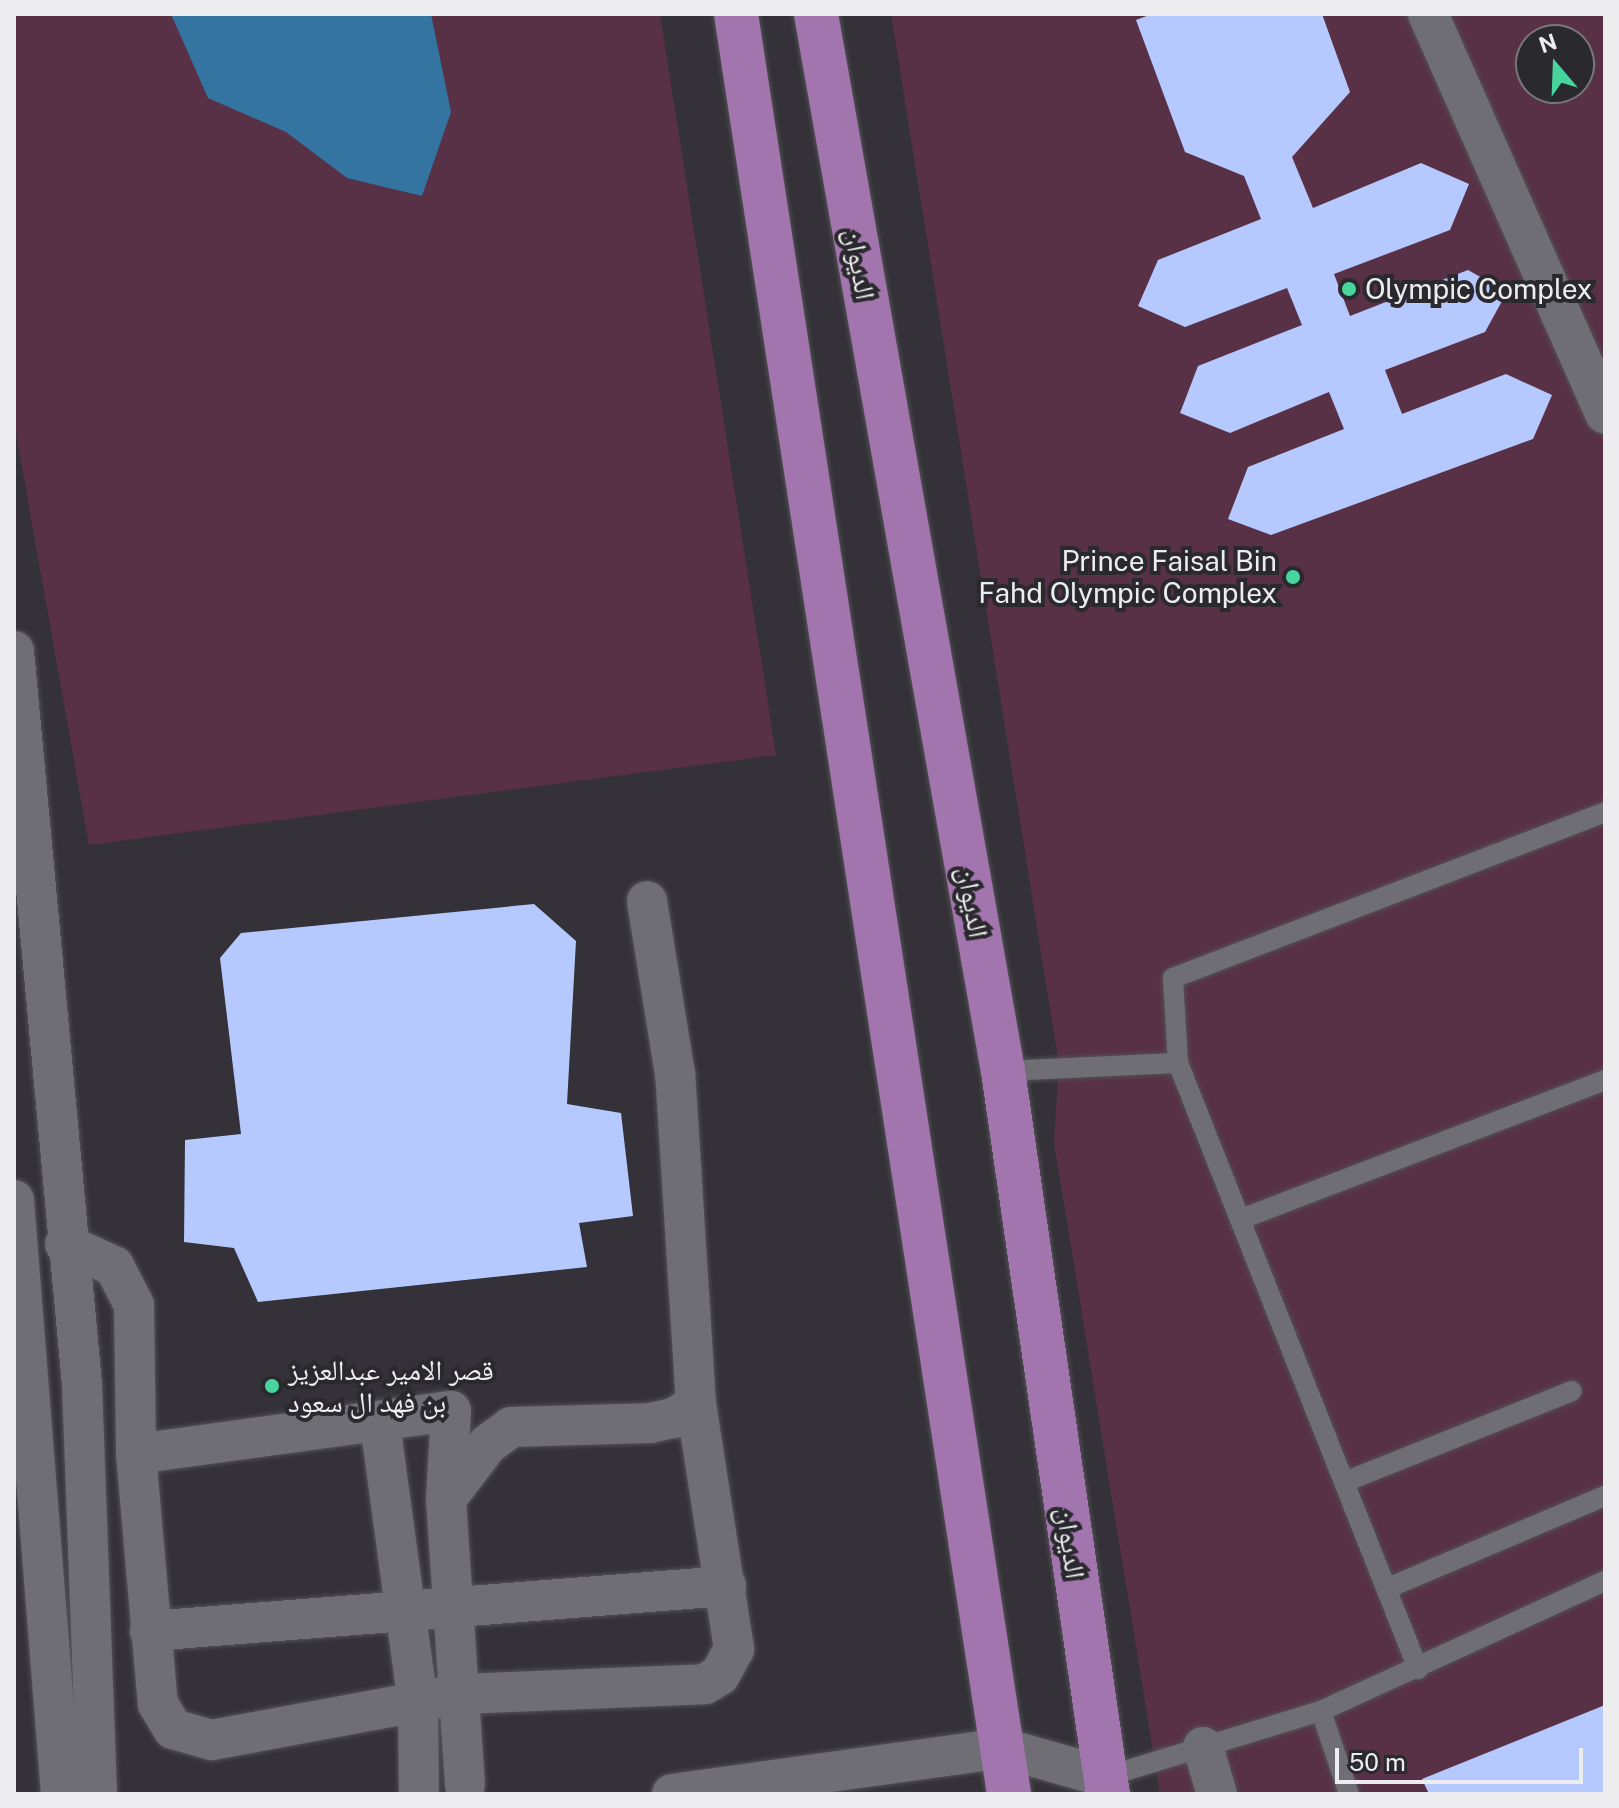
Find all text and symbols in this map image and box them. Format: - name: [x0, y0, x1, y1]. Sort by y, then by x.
- north arrow: [1515, 24, 1595, 104]
- text: N: [1535, 28, 1560, 58]
- street label: الديوان: [837, 226, 883, 302]
- place label: Olympic Complex: [1365, 272, 1593, 306]
- marker: Olympic Complex: [1340, 280, 1358, 298]
- place label: Prince Faisal Bin Fahd Olympic Complex: [978, 544, 1277, 610]
- marker: Prince Faisal Bin Fahd Olympic Complex: [1284, 568, 1302, 586]
- street label: الديوان: [950, 864, 996, 940]
- place label: قصر الامير عبدالعزيز بن فهد ال سعود: [288, 1353, 494, 1419]
- marker: قصر الامير عبدالعزيز بن فهد ال سعود: [263, 1377, 281, 1395]
- street label: الديوان: [1049, 1505, 1093, 1581]
- scale bar: [1339, 1732, 1587, 1782]
- text: 50 m: [1349, 1748, 1406, 1776]

